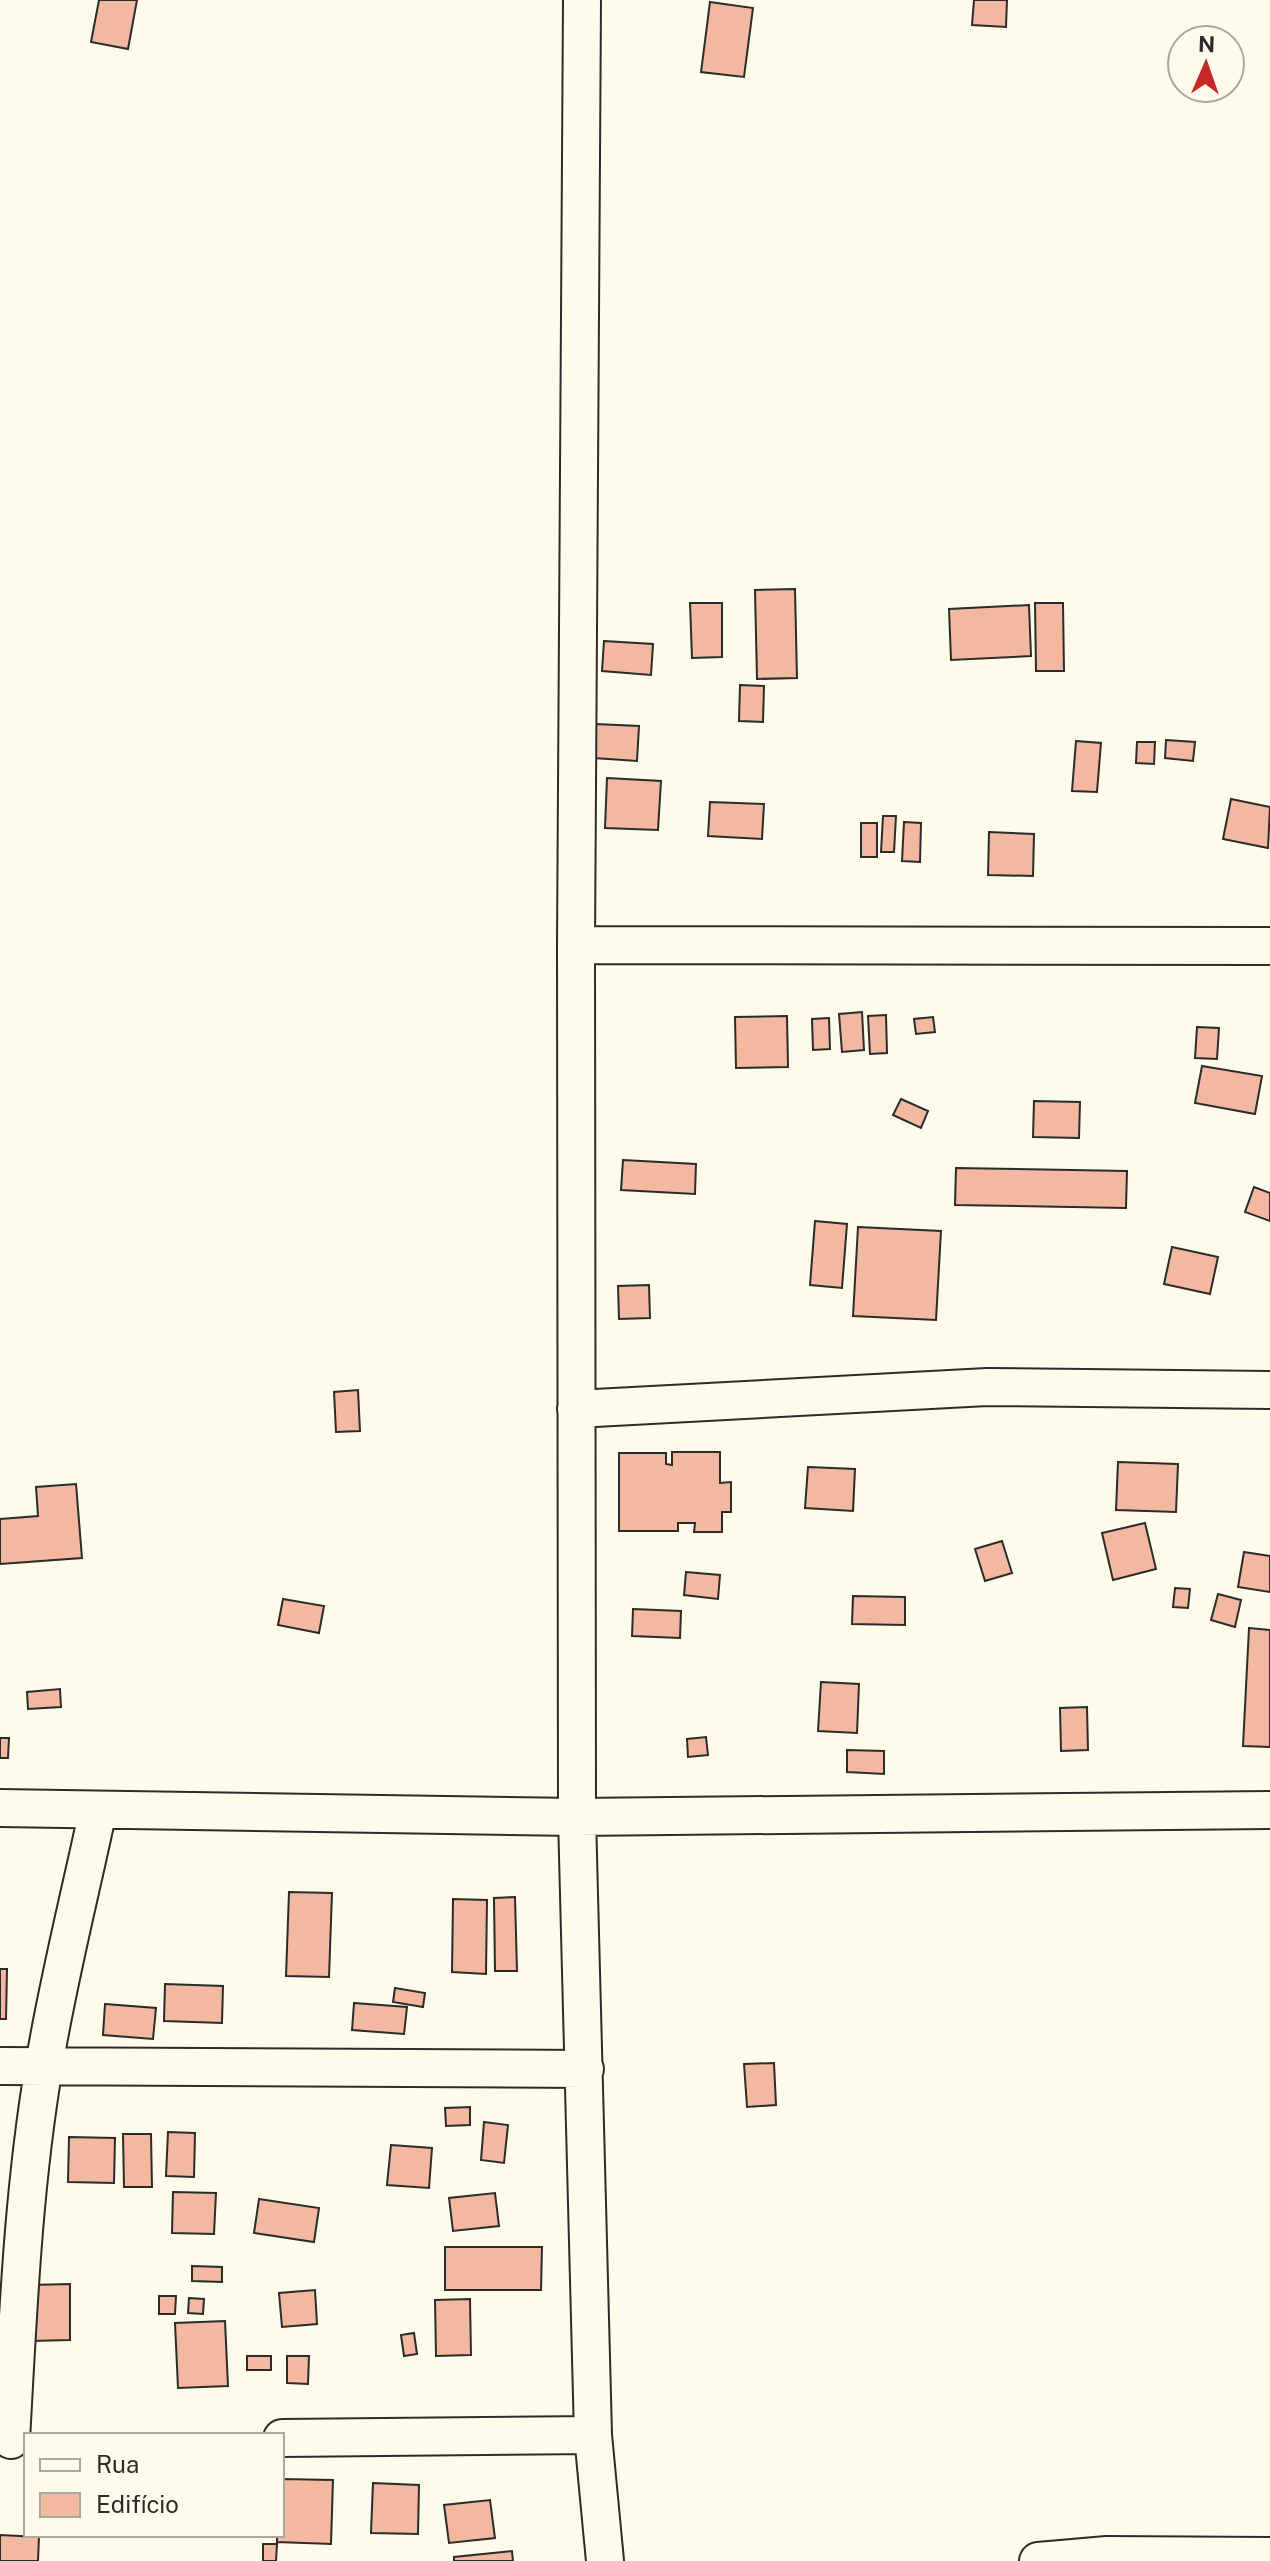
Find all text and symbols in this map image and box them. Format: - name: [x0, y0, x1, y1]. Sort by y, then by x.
- north arrow: [1166, 24, 1246, 104]
- text: N: [1198, 31, 1216, 57]
- legend: [24, 2433, 284, 2537]
- text: Rua: [96, 2450, 139, 2478]
- text: Edifício: [96, 2490, 179, 2518]

